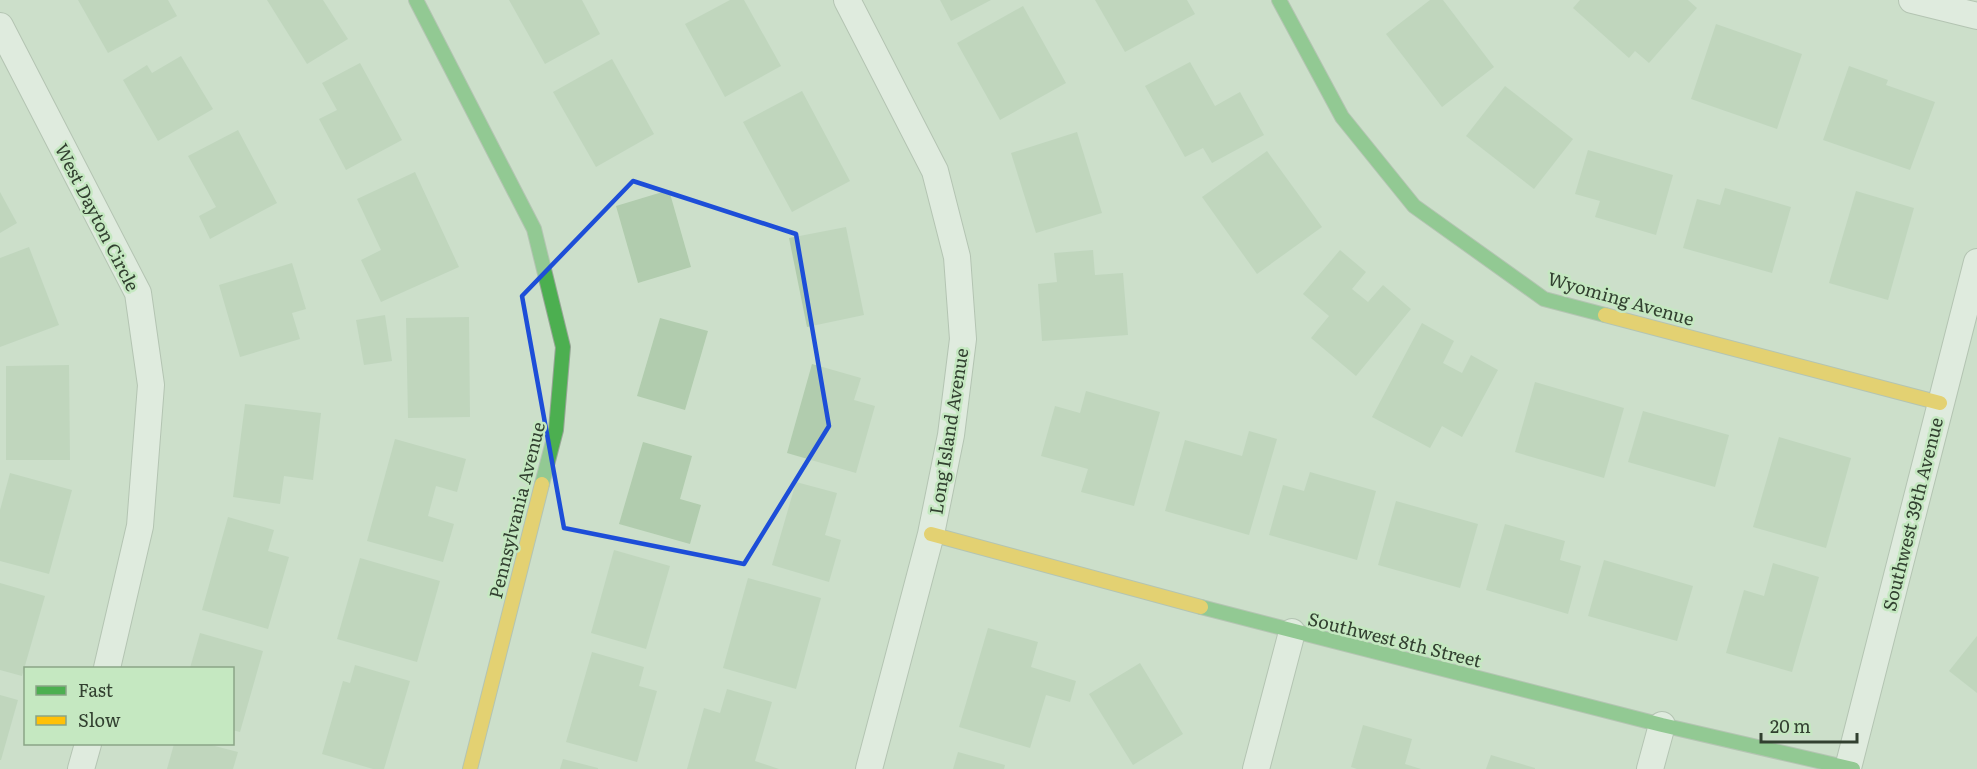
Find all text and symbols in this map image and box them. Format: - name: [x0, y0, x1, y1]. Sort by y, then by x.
- street label: West Dayton Circle: [49, 138, 147, 296]
- street label: Wyoming Avenue: [1544, 264, 1698, 332]
- street label: Long Island Avenue: [922, 346, 974, 516]
- street label: Southwest 39th Avenue: [1875, 414, 1949, 614]
- street label: Pennsylvania Avenue: [481, 419, 551, 601]
- street label: Southwest 8th Street: [1305, 604, 1485, 674]
- legend: [24, 667, 234, 745]
- text: Fast: [78, 676, 114, 703]
- text: Slow: [78, 706, 121, 733]
- scale bar: [1761, 706, 1857, 744]
- text: 20 m: [1770, 712, 1811, 739]

